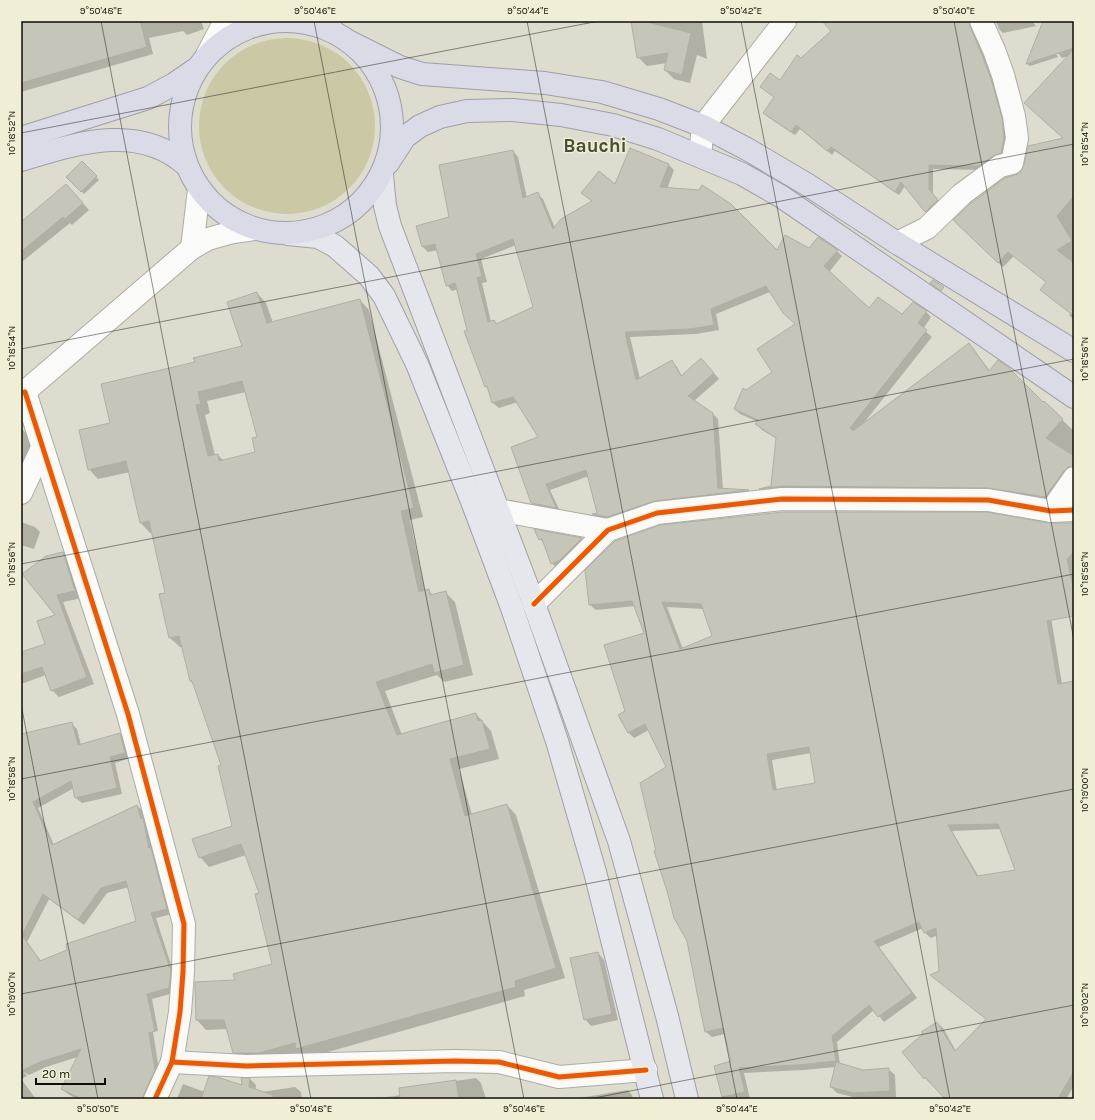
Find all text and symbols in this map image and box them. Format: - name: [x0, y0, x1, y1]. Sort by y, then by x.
- text: 9°50'48"E: [80, 5, 122, 17]
- text: 9°50'46"E: [294, 5, 336, 17]
- text: 9°50'44"E: [507, 5, 549, 17]
- text: 9°50'42"E: [720, 5, 762, 17]
- text: 9°50'40"E: [933, 5, 975, 17]
- text: 10°18'52"N: [6, 111, 18, 155]
- text: 10°18'54"N: [1079, 122, 1091, 166]
- district label: Bauchi: [563, 135, 627, 157]
- text: 10°18'54"N: [6, 326, 18, 370]
- text: 10°18'56"N: [1079, 337, 1091, 381]
- text: 10°18'56"N: [6, 542, 18, 586]
- text: 10°18'58"N: [1079, 551, 1091, 597]
- text: 10°18'58"N: [6, 756, 18, 802]
- text: 10°19'00"N: [1079, 768, 1091, 812]
- text: 10°19'00"N: [6, 972, 18, 1016]
- text: 10°19'02"N: [1079, 983, 1091, 1027]
- scale bar: [36, 1060, 105, 1086]
- text: 20 m: [42, 1067, 70, 1081]
- text: 9°50'50"E: [77, 1103, 119, 1115]
- text: 9°50'48"E: [290, 1103, 332, 1115]
- text: 9°50'46"E: [503, 1103, 545, 1115]
- text: 9°50'44"E: [716, 1103, 758, 1115]
- text: 9°50'42"E: [929, 1103, 971, 1115]

